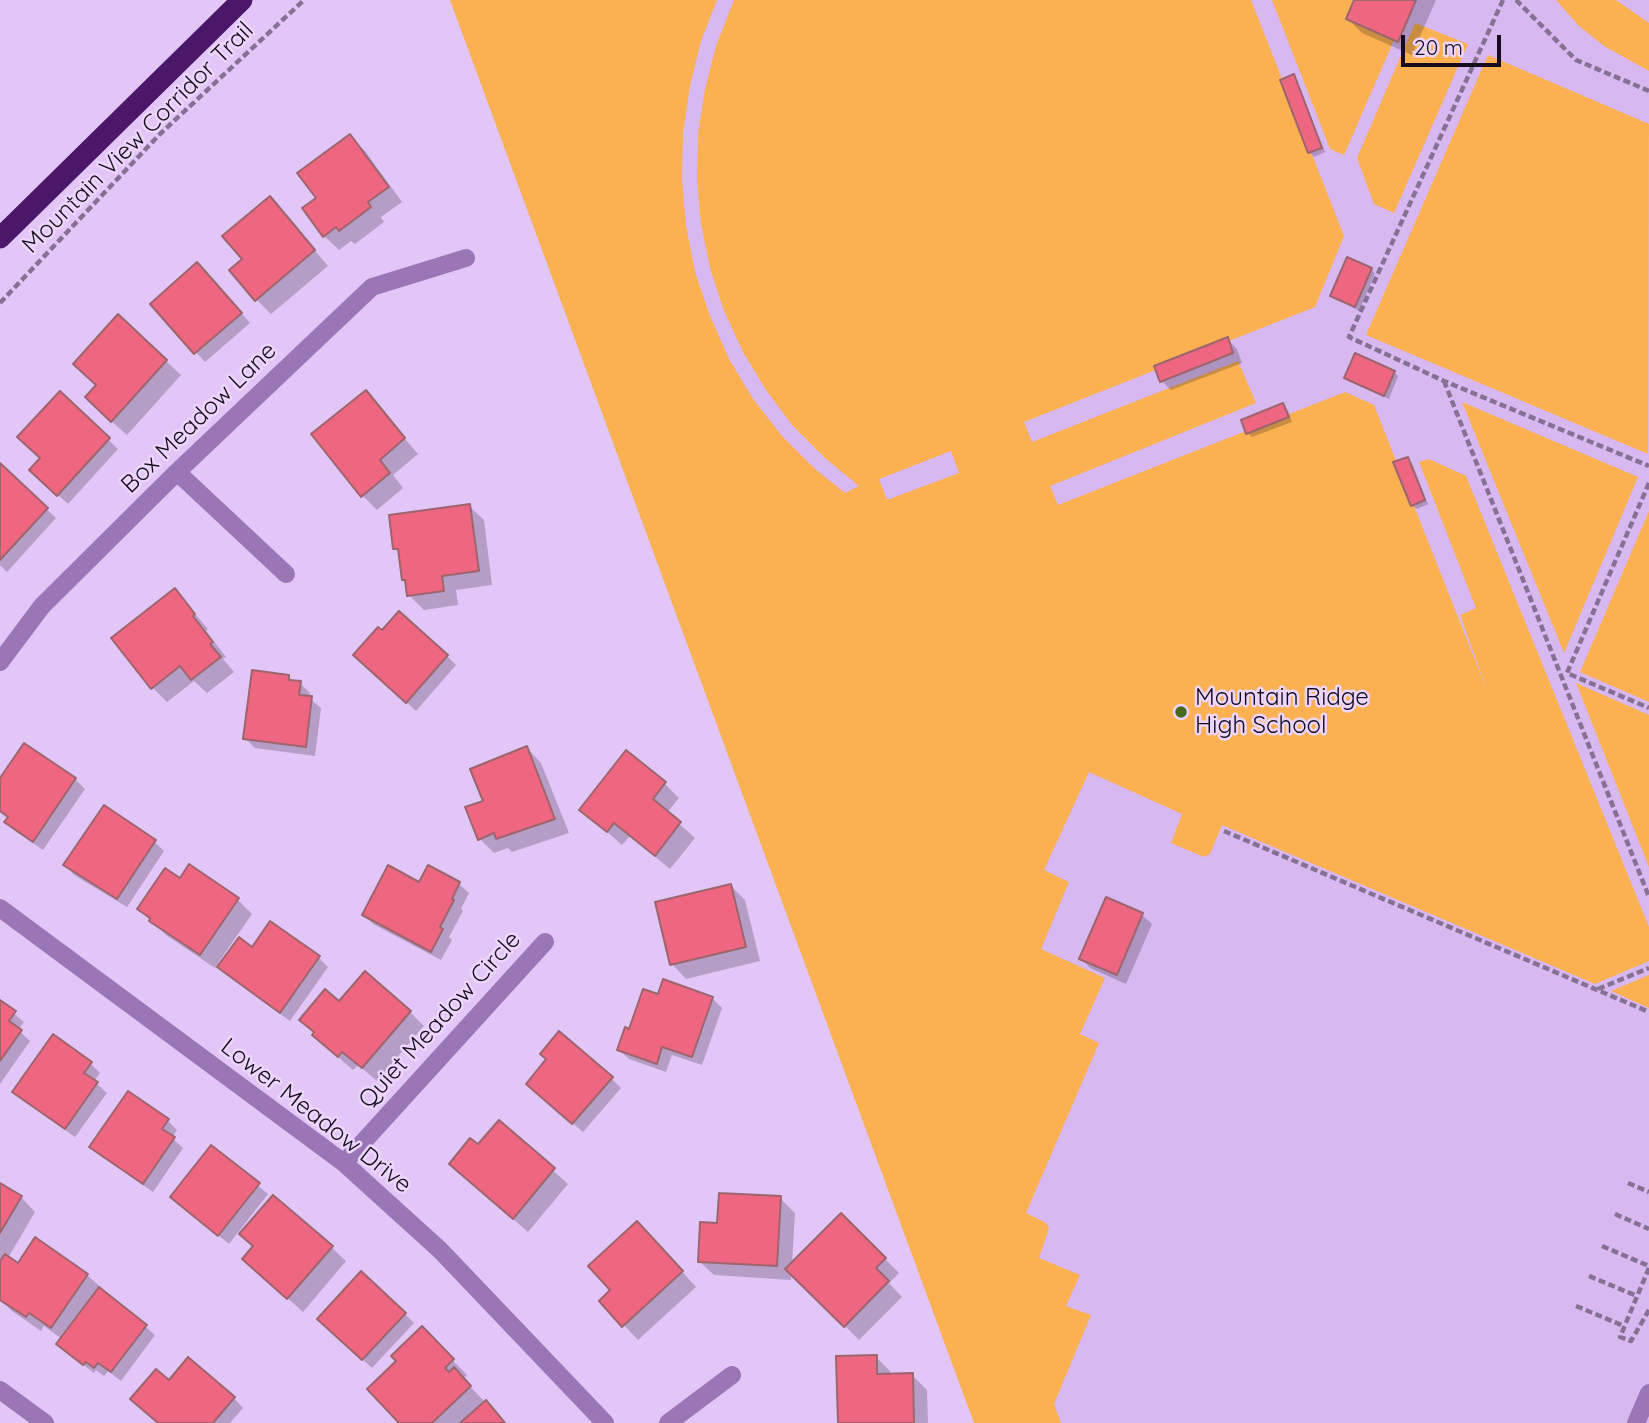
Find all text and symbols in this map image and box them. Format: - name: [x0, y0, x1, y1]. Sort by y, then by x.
- street label: Mountain View Corridor Trail: [16, 16, 260, 260]
- scale bar: [1404, 21, 1504, 65]
- text: 20 m: [1414, 34, 1463, 60]
- street label: Box Meadow Lane: [115, 337, 283, 499]
- place label: Mountain Ridge High School: [1195, 684, 1369, 740]
- marker: Mountain Ridge High School: [1173, 704, 1189, 720]
- street label: Quiet Meadow Circle: [353, 926, 527, 1114]
- street label: Lower Meadow Drive: [215, 1033, 417, 1199]

